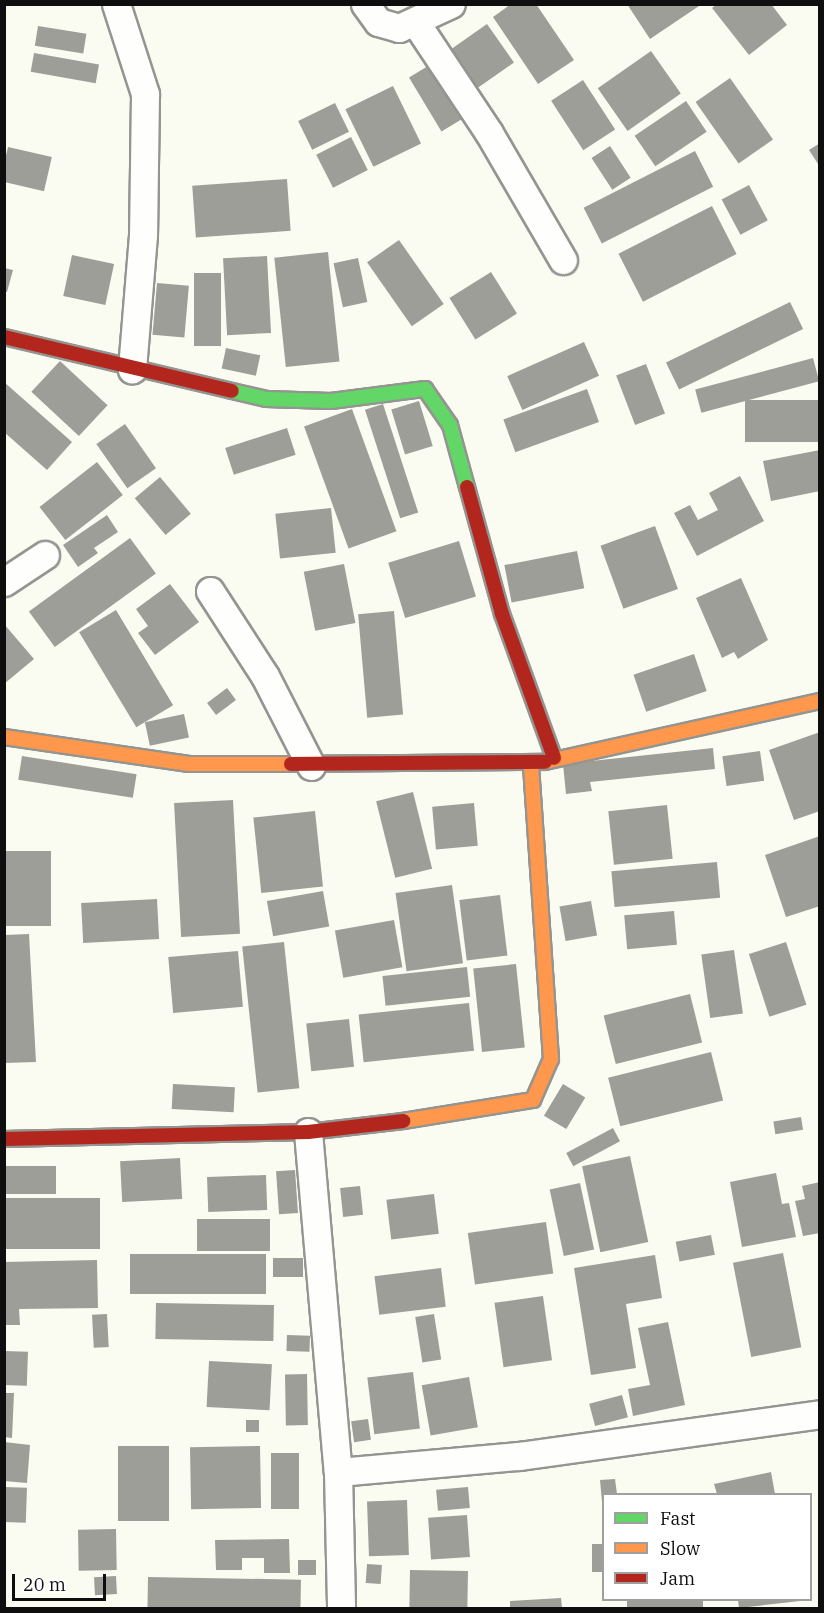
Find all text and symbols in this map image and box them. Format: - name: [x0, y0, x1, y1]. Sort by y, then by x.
- legend: [602, 1493, 812, 1601]
- text: Fast: [660, 1507, 695, 1530]
- text: Slow: [660, 1537, 700, 1560]
- scale bar: [15, 1562, 110, 1600]
- text: Jam: [660, 1567, 695, 1590]
- text: 20 m: [23, 1573, 66, 1596]

